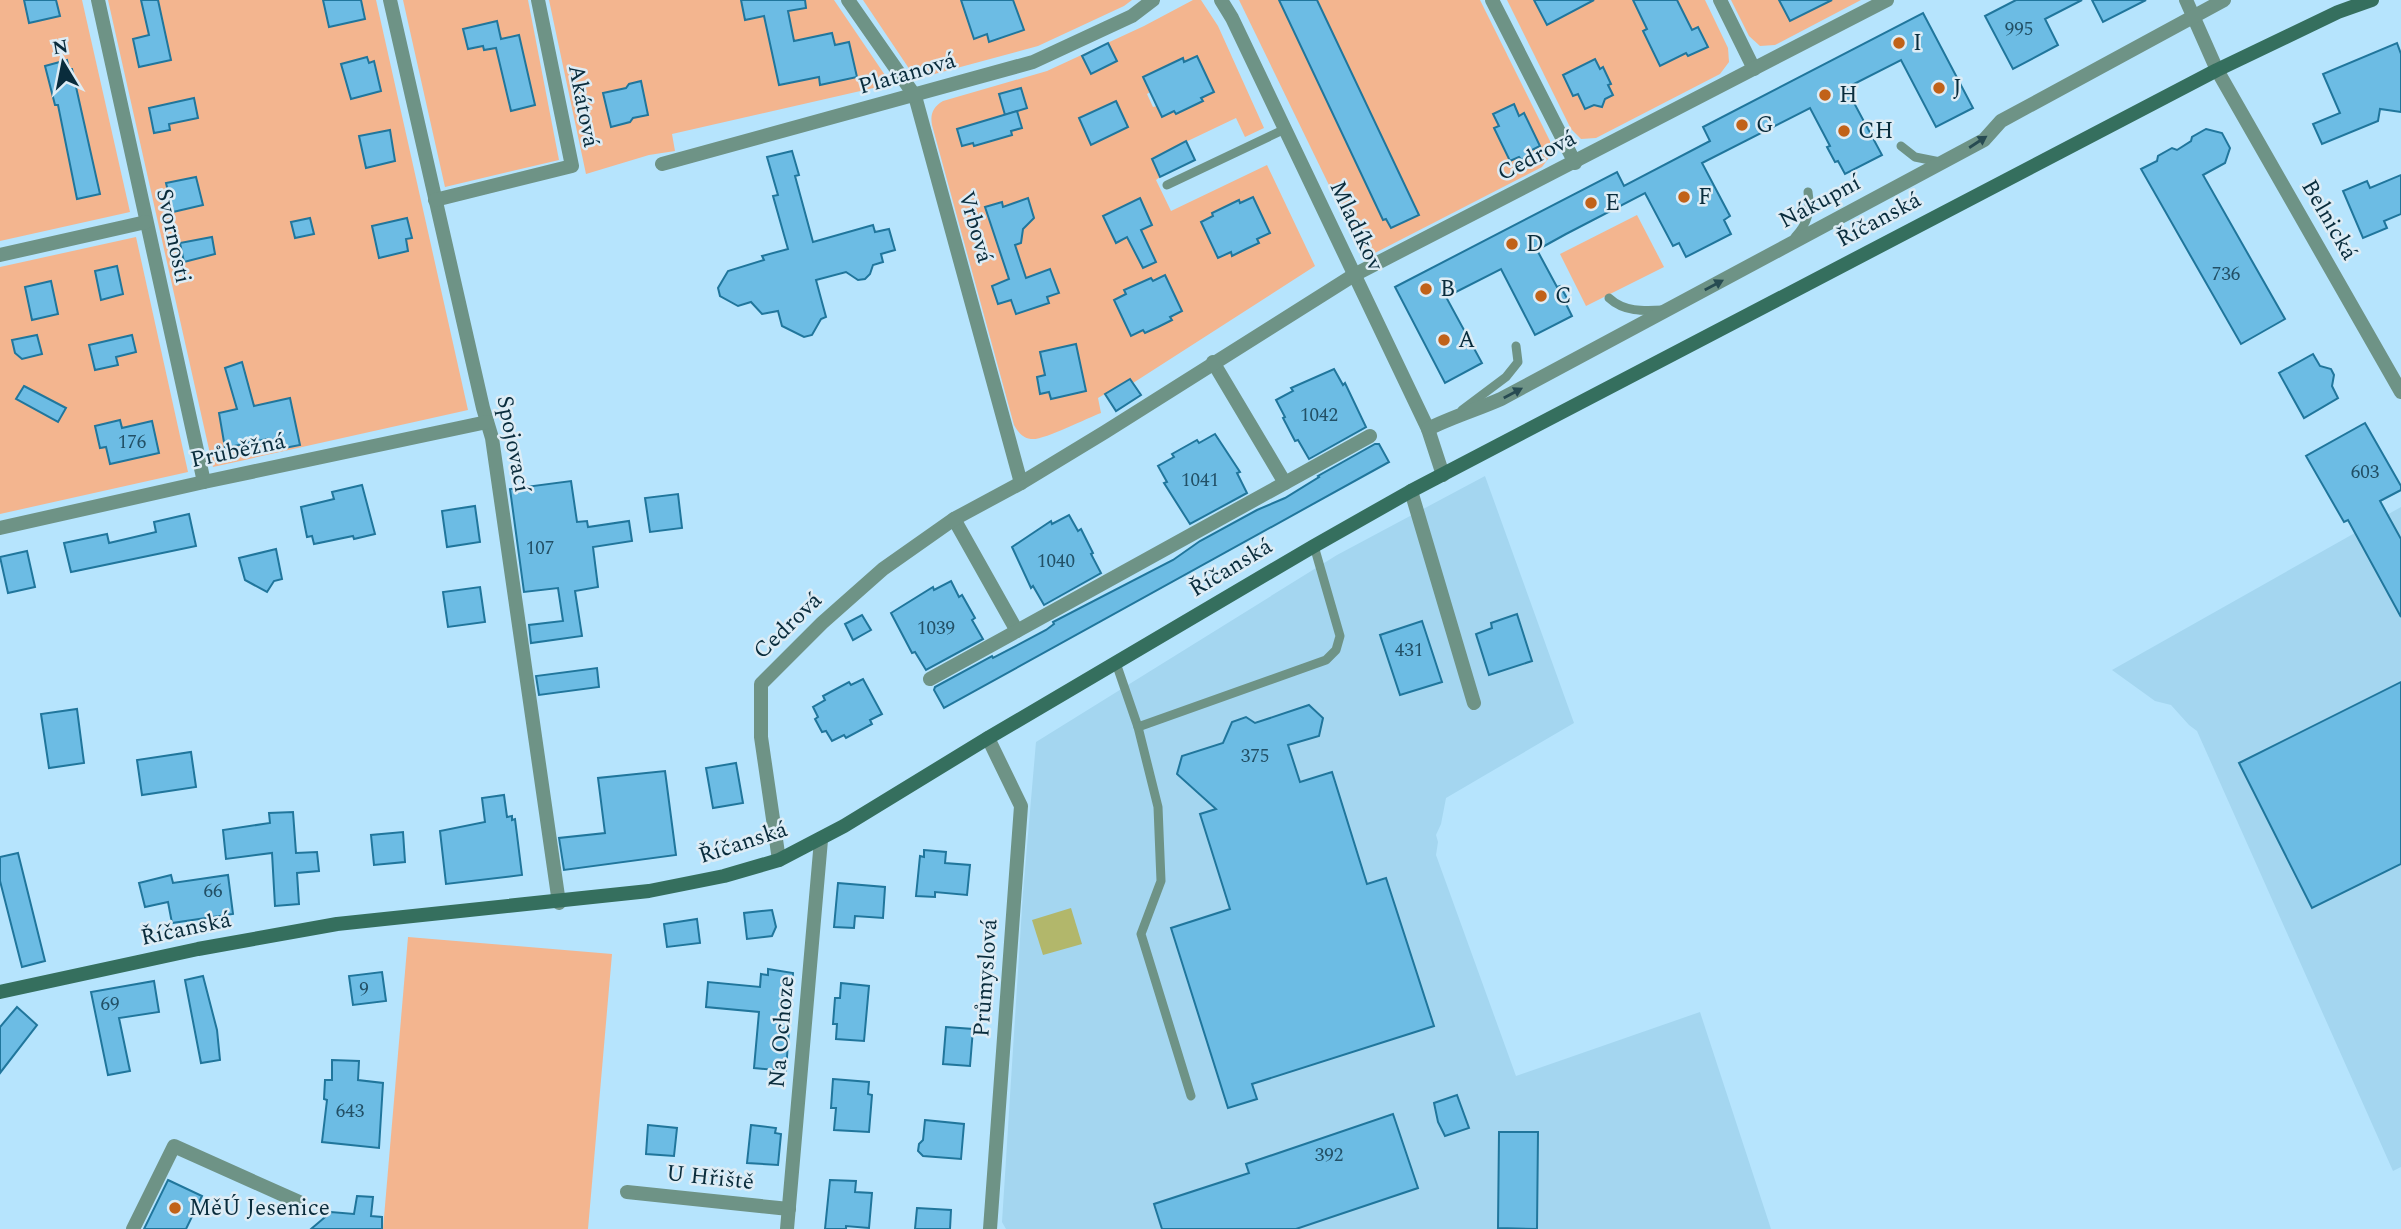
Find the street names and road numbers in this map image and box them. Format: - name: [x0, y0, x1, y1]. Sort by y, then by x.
- street label: Platanová: [854, 43, 960, 105]
- street label: Akátová: [558, 62, 608, 150]
- street label: Cedrová: [1491, 121, 1583, 191]
- street label: Nákupní: [1773, 165, 1869, 238]
- street label: Belnická: [2292, 173, 2366, 267]
- street label: Mladíkov: [1320, 175, 1393, 278]
- street label: Říčanská: [1830, 183, 1928, 257]
- street label: Svornosti: [146, 185, 200, 287]
- street label: Vrbová: [948, 187, 1002, 267]
- street label: Spojovací: [486, 393, 540, 497]
- street label: Průběžná: [187, 424, 289, 478]
- street label: Říčanská: [1183, 529, 1279, 607]
- street label: Cedrová: [745, 584, 831, 668]
- street label: Říčanská: [694, 812, 792, 874]
- street label: Říčanská: [137, 902, 235, 956]
- street label: Průmyslová: [964, 918, 1008, 1038]
- street label: Na Ochoze: [760, 975, 804, 1089]
- street label: U Hřiště: [664, 1156, 756, 1200]

